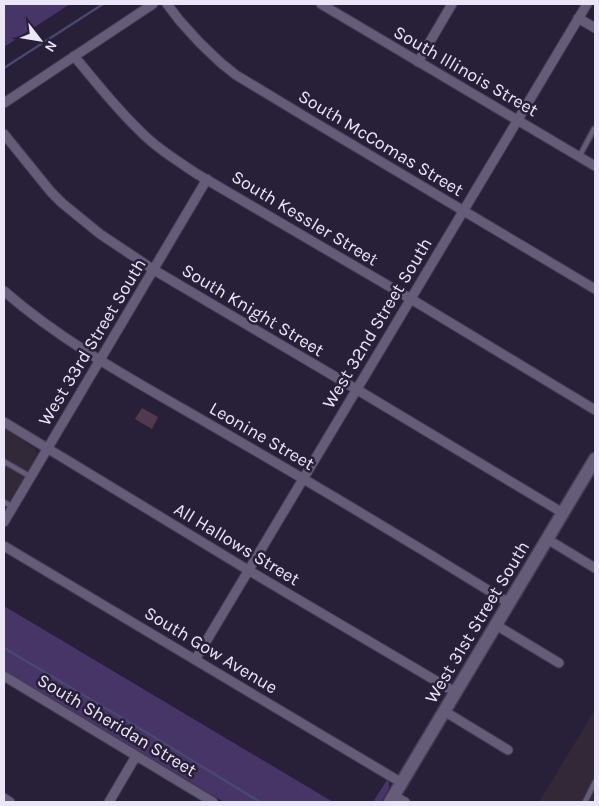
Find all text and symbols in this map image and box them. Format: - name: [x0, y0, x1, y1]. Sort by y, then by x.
- north arrow: [15, 15, 65, 65]
- street label: South Illinois Street: [390, 21, 542, 121]
- text: N: [41, 38, 61, 55]
- street label: South McComas Street: [294, 85, 468, 201]
- street label: South Kessler Street: [228, 166, 382, 271]
- street label: West 32nd Street South: [317, 234, 437, 412]
- street label: West 33rd Street South: [33, 255, 151, 429]
- street label: South Knight Street: [178, 259, 328, 361]
- street label: Leonine Street: [206, 397, 319, 475]
- street label: All Hallows Street: [170, 498, 304, 590]
- street label: West 31st Street South: [420, 537, 534, 707]
- street label: South Gow Avenue: [140, 602, 282, 698]
- street label: South Sheridan Street: [34, 669, 201, 781]

